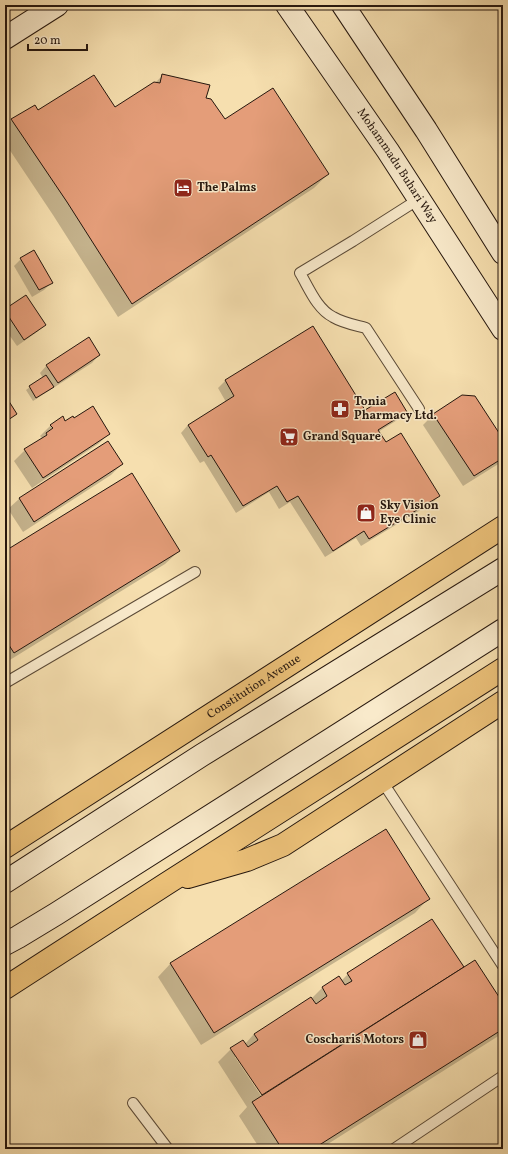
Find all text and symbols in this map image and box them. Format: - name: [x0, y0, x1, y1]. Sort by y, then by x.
- scale bar: [28, 26, 87, 52]
- text: 20 m: [34, 33, 61, 49]
- street label: Mohammadu Buhari Way: [353, 105, 441, 227]
- hotel icon: The Palms: [172, 177, 194, 199]
- place label: The Palms: [197, 180, 257, 196]
- place label: Tonia Pharmacy Ltd.: [354, 394, 437, 424]
- pharmacy icon: Tonia Pharmacy Ltd.: [329, 398, 351, 420]
- supermarket icon: Grand Square: [278, 426, 300, 448]
- place label: Grand Square: [303, 429, 381, 445]
- place label: Sky Vision Eye Clinic: [380, 498, 439, 528]
- shop icon: Sky Vision Eye Clinic: [355, 502, 377, 524]
- street label: Constitution Avenue: [204, 651, 304, 723]
- shop icon: Coscharis Motors: [407, 1029, 429, 1051]
- place label: Coscharis Motors: [305, 1032, 404, 1048]

